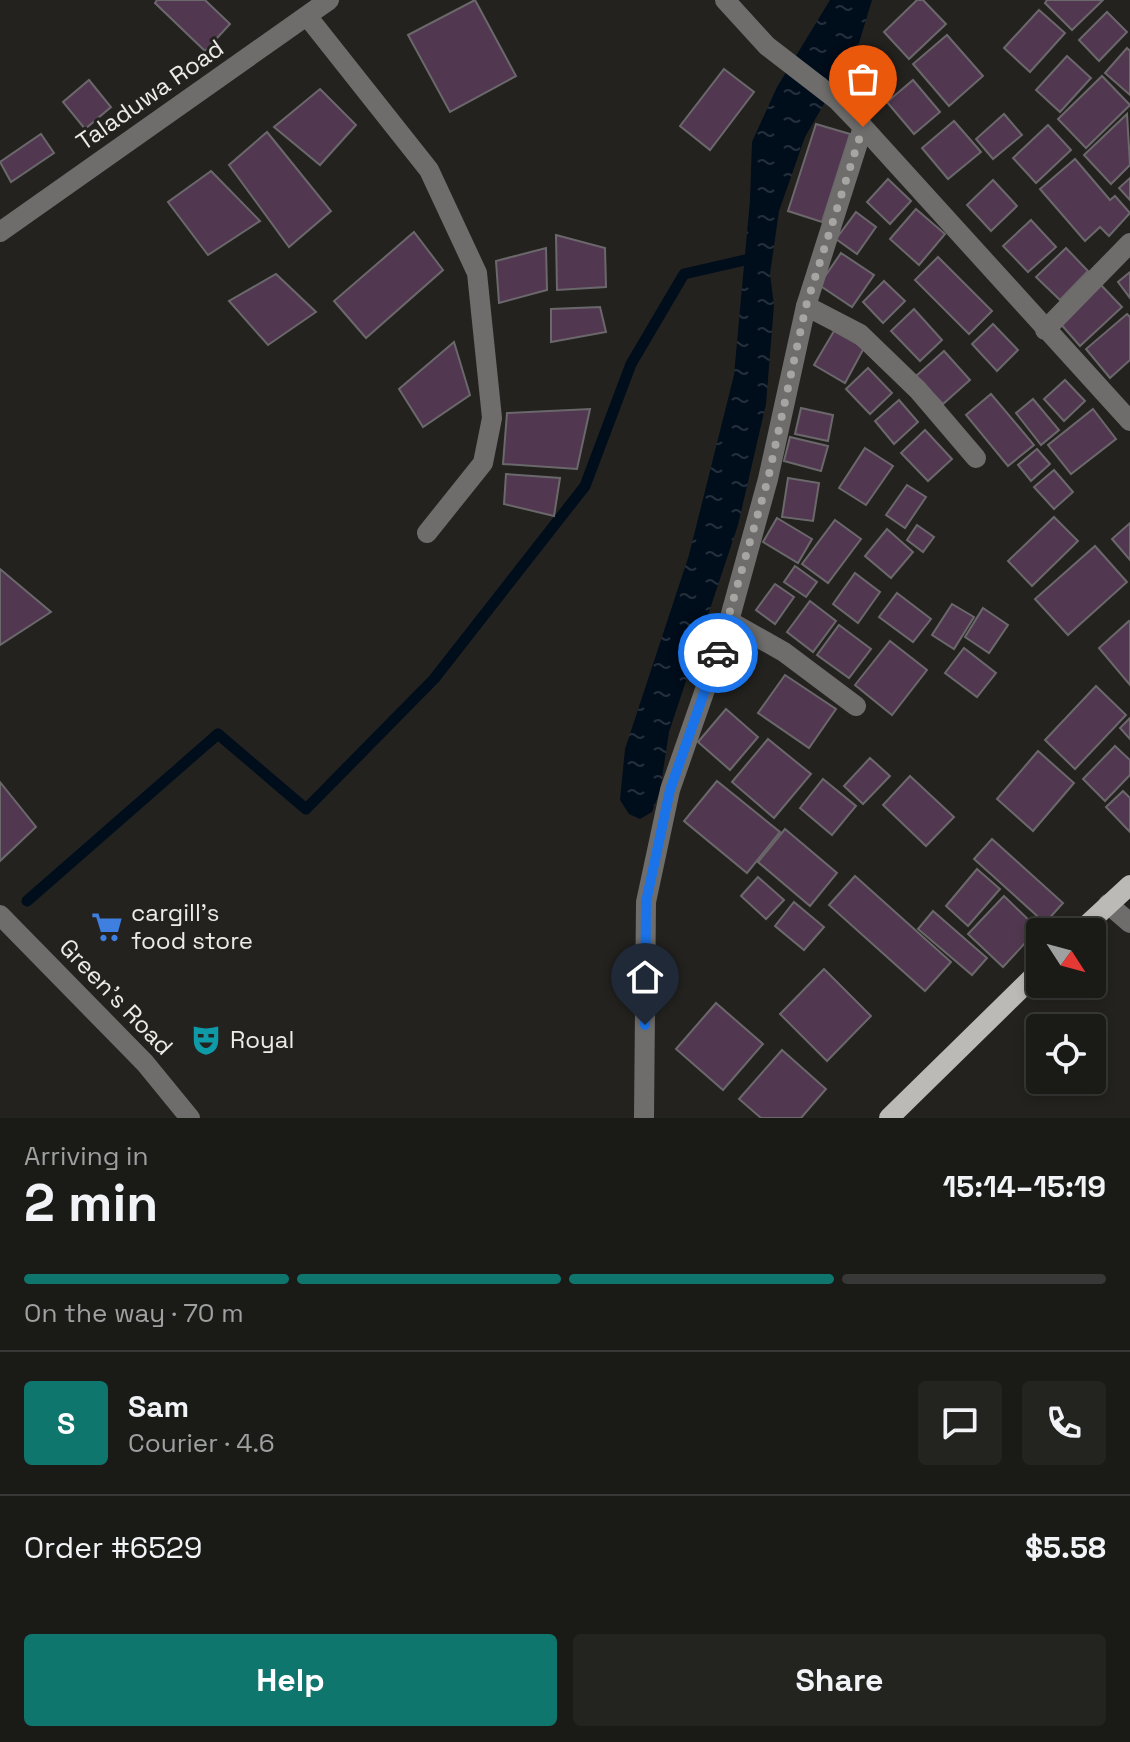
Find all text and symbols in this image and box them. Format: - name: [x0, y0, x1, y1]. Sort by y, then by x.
- street label: Taladuwa Road: [70, 32, 230, 157]
- pin: [829, 45, 897, 127]
- icon: bag: [841, 57, 885, 101]
- courier: [678, 613, 758, 693]
- icon: car: [696, 631, 740, 675]
- place label: cargill’s food store: [131, 897, 253, 956]
- supermarket icon: cargill’s food store: [90, 910, 124, 944]
- north arrow: [1026, 918, 1106, 998]
- map controls: [1026, 918, 1106, 1094]
- street label: Green's Road: [53, 932, 180, 1062]
- pin: [611, 943, 679, 1025]
- icon: home: [623, 955, 667, 999]
- button: locate: [1026, 1014, 1106, 1094]
- theatre icon: Royal: [189, 1023, 223, 1057]
- place label: Royal: [230, 1024, 294, 1055]
- text: Arriving in: [24, 1139, 148, 1173]
- text: 15:14–15:19: [943, 1167, 1106, 1206]
- text: 2 min: [24, 1170, 158, 1236]
- text: On the way · 70 m: [24, 1296, 244, 1330]
- button: chat: [918, 1381, 1002, 1465]
- button: phone: [1022, 1381, 1106, 1465]
- text: Sam: [128, 1387, 189, 1426]
- text: S: [57, 1404, 75, 1443]
- text: Courier · 4.6: [128, 1426, 275, 1460]
- text: Order #6529: [24, 1528, 202, 1567]
- text: $5.58: [1025, 1528, 1106, 1567]
- button: Help: [24, 1634, 557, 1726]
- button: Share: [573, 1634, 1106, 1726]

